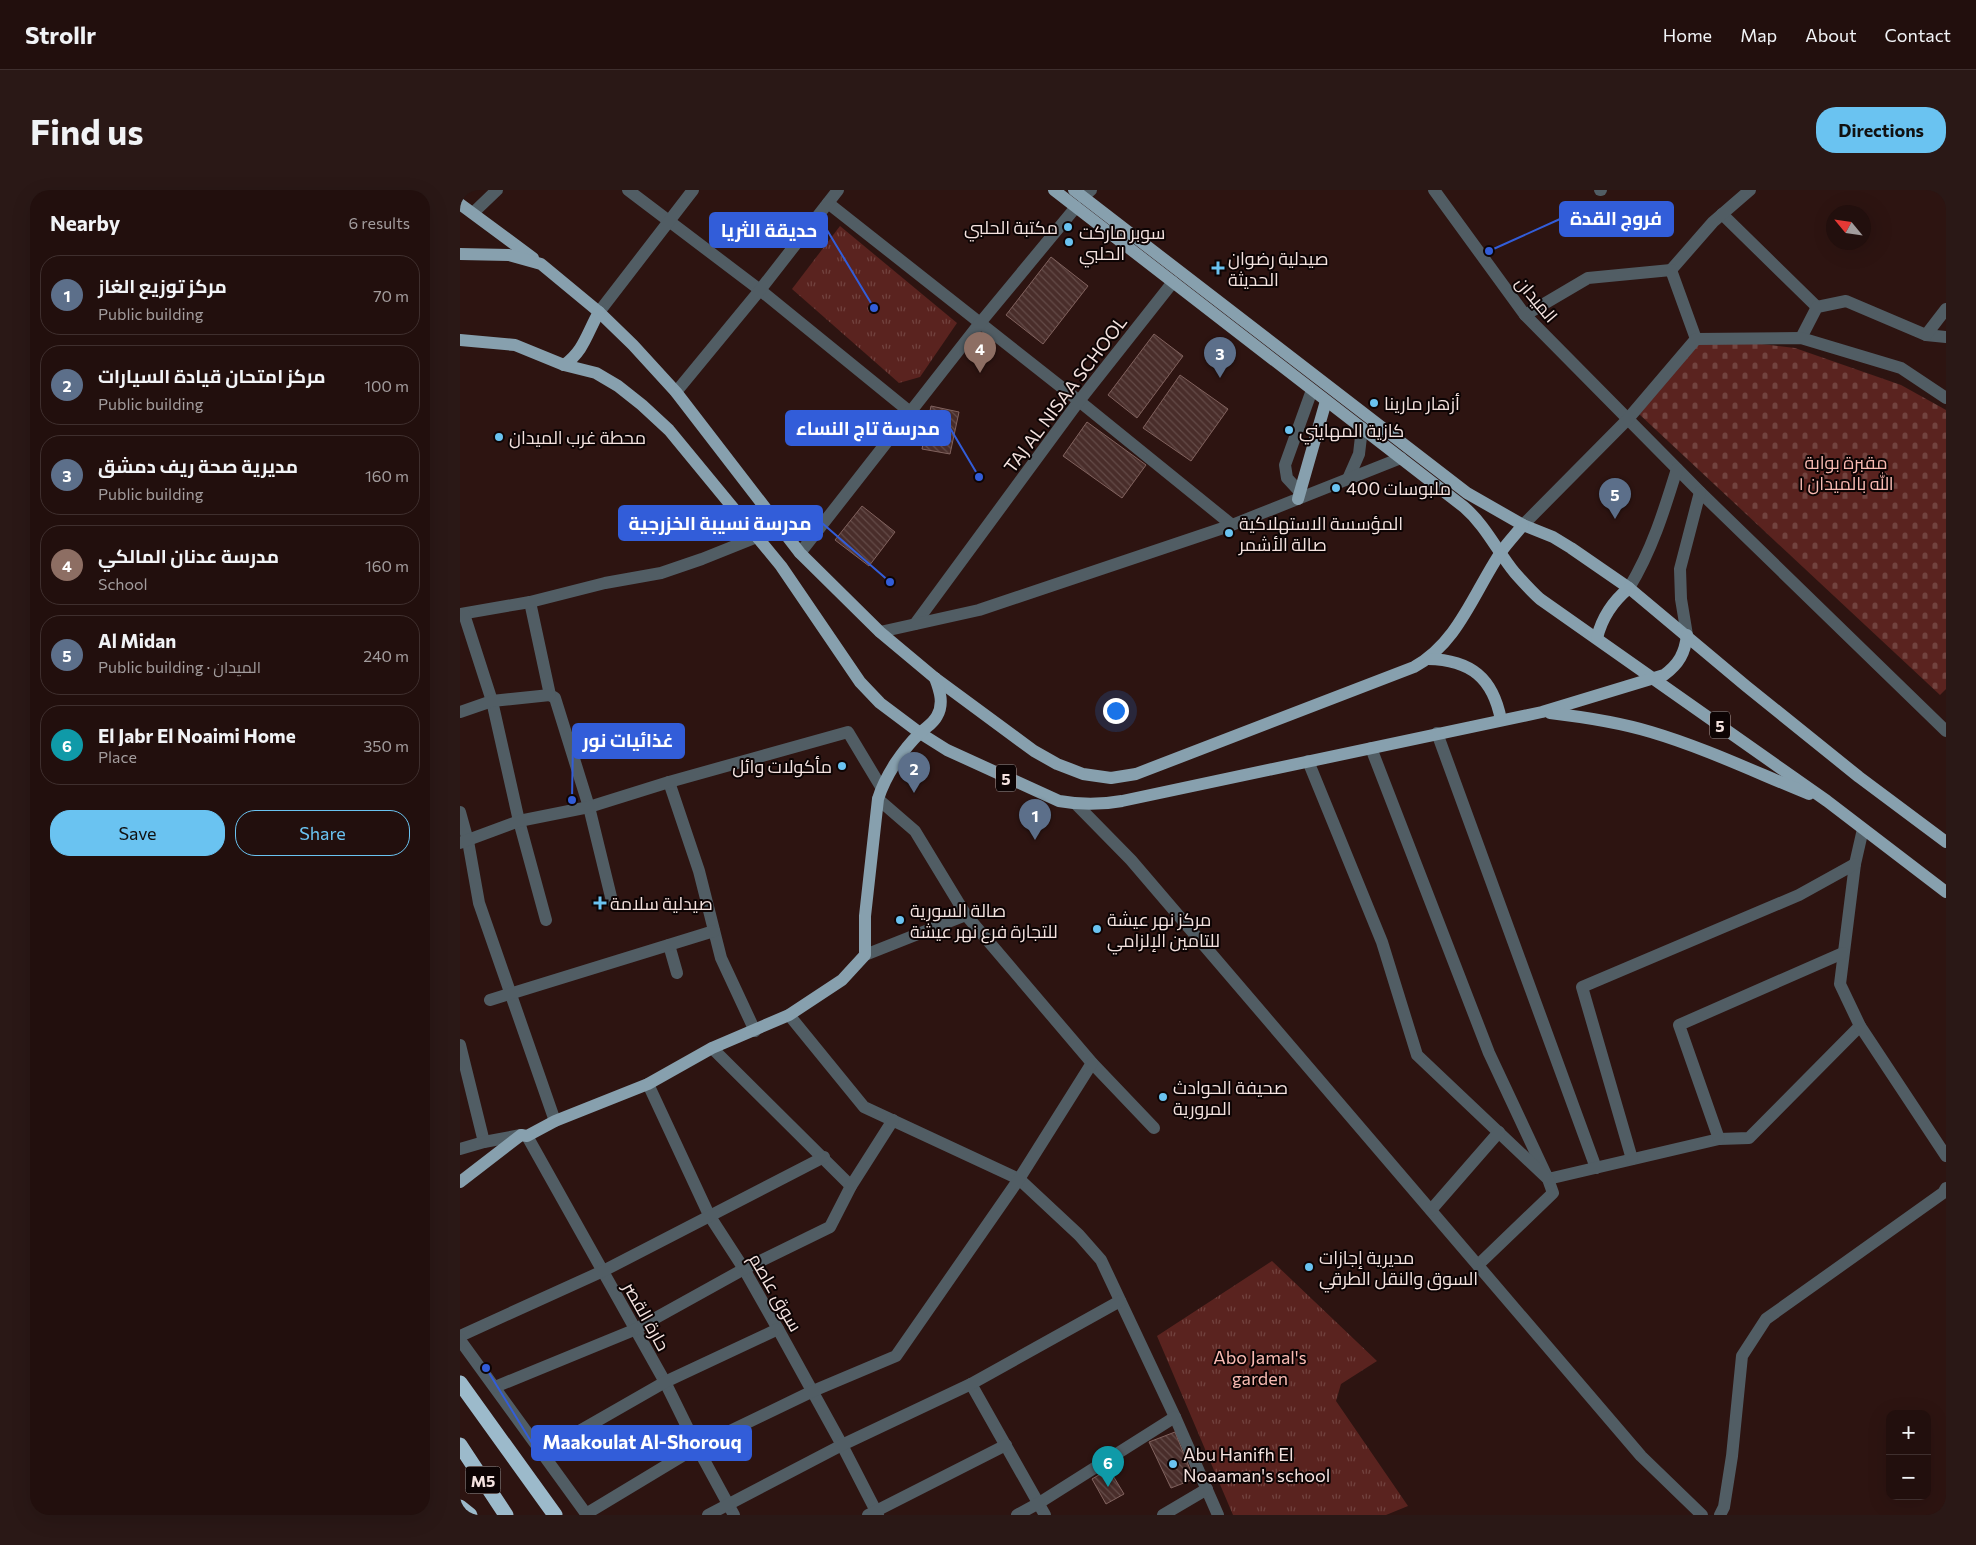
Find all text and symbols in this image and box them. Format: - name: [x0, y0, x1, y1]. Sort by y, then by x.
- text: Strollr: [25, 20, 96, 49]
- text: Home: [1663, 24, 1712, 46]
- text: Map: [1740, 24, 1777, 46]
- text: About: [1805, 24, 1857, 46]
- text: Contact: [1885, 24, 1951, 46]
- button: Directions: [1816, 107, 1946, 153]
- text: Find us: [30, 109, 144, 152]
- callout: فروج القدة: [1560, 202, 1673, 236]
- north arrow: [1826, 205, 1871, 250]
- text: فروج القدة: [1570, 206, 1662, 232]
- text: Nearby: [50, 210, 120, 235]
- text: 6 results: [349, 213, 410, 232]
- callout: حديقة الثريا: [710, 213, 827, 247]
- place label: مكتبة الحلبي: [964, 216, 1058, 242]
- text: حديقة الثريا: [721, 218, 817, 242]
- marker: مكتبة الحلبي: [1062, 221, 1074, 233]
- place label: سوبر ماركت الحلبي: [1079, 221, 1166, 268]
- marker: سوبر ماركت الحلبي: [1063, 236, 1075, 248]
- place label: صيدلية رضوان الحديثة: [1228, 247, 1329, 290]
- marker: صيدلية رضوان الحديثة: [1212, 262, 1224, 274]
- street label: الميدان: [1511, 271, 1563, 327]
- text: مركز توزيع الغاز: [98, 274, 227, 297]
- text: 1: [63, 286, 71, 305]
- text: 70 m: [373, 286, 409, 305]
- text: Public building: [98, 304, 203, 323]
- street label: TAJ AL NISAA SCHOOL: [999, 311, 1131, 477]
- pin: 4: [964, 332, 996, 373]
- pin: 3: [1204, 337, 1236, 378]
- text: مركز امتحان قيادة السيارات: [98, 364, 326, 387]
- text: 2: [62, 376, 72, 395]
- text: 100 m: [364, 376, 409, 395]
- place label: أزهار مارينا: [1384, 392, 1460, 415]
- text: Public building: [98, 394, 203, 413]
- marker: أزهار مارينا: [1368, 397, 1380, 409]
- callout: مدرسة تاج النساء: [786, 411, 950, 445]
- text: مدرسة تاج النساء: [796, 416, 940, 442]
- place label: كازية المهايني: [1299, 419, 1404, 445]
- marker: كازية المهايني: [1283, 424, 1295, 436]
- place label: محطة غرب الميدان: [509, 426, 646, 449]
- marker: محطة غرب الميدان: [493, 431, 505, 443]
- park label: مقبرة بوابة الله بالميدان ١: [1798, 451, 1894, 495]
- text: مديرية صحة ريف دمشق: [98, 454, 298, 477]
- text: 3: [62, 466, 72, 485]
- text: 160 m: [365, 466, 409, 485]
- place label: ملبوسات 400: [1346, 477, 1451, 500]
- pin: 5: [1599, 478, 1631, 519]
- marker: ملبوسات 400: [1330, 482, 1342, 494]
- text: Public building: [98, 484, 203, 503]
- callout: مدرسة نسيبة الخزرجية: [619, 506, 822, 540]
- text: مدرسة نسيبة الخزرجية: [628, 511, 812, 535]
- place label: المؤسسة الاستهلاكية صالة الأشمر: [1238, 512, 1403, 556]
- marker: المؤسسة الاستهلاكية صالة الأشمر: [1223, 527, 1235, 539]
- text: مدرسة عدنان المالكي: [98, 544, 279, 567]
- text: 4: [62, 556, 72, 575]
- text: 160 m: [365, 556, 409, 575]
- text: School: [98, 574, 148, 593]
- text: Al Midan: [98, 629, 176, 652]
- text: 5: [62, 646, 72, 665]
- text: 240 m: [363, 646, 409, 665]
- text: Public building · الميدان: [98, 657, 261, 676]
- your location: [1103, 698, 1129, 724]
- road number: 5: [1710, 712, 1730, 738]
- text: El Jabr El Noaimi Home: [98, 724, 296, 747]
- callout: غذائيات نور: [573, 724, 684, 758]
- text: غذائيات نور: [581, 728, 674, 752]
- text: 6: [62, 736, 72, 755]
- text: 350 m: [363, 736, 409, 755]
- text: Place: [98, 747, 137, 766]
- pin: 2: [898, 752, 930, 793]
- place label: مأكولات وائل: [732, 755, 832, 778]
- marker: مأكولات وائل: [836, 760, 848, 772]
- road number: 5: [996, 764, 1016, 792]
- pin: 1: [1019, 799, 1051, 840]
- button: Save: [50, 810, 225, 856]
- button: Share: [235, 810, 410, 856]
- place label: صيدلية سلامة: [610, 892, 713, 914]
- marker: صيدلية سلامة: [594, 897, 606, 909]
- place label: صالة السورية للتجارة فرع نهر عيشة: [910, 899, 1058, 944]
- place label: مركز نهر عيشة للتامين الإلزامي: [1107, 908, 1220, 955]
- marker: صالة السورية للتجارة فرع نهر عيشة: [894, 914, 906, 926]
- marker: مركز نهر عيشة للتامين الإلزامي: [1091, 923, 1103, 935]
- place label: صحيفة الحوادث المرورية: [1173, 1076, 1288, 1120]
- marker: صحيفة الحوادث المرورية: [1157, 1091, 1169, 1103]
- place label: مديرية إجازات السوق والنقل الطرقي: [1319, 1246, 1478, 1293]
- street label: سوق عاصم: [743, 1249, 807, 1336]
- marker: مديرية إجازات السوق والنقل الطرقي: [1303, 1261, 1315, 1273]
- street label: حارة القصر: [618, 1277, 675, 1355]
- park label: Abo Jamal's garden: [1213, 1346, 1307, 1389]
- map controls: [1886, 1410, 1931, 1500]
- button: +: [1886, 1410, 1931, 1455]
- callout: Maakoulat Al-Shorouq: [532, 1426, 751, 1460]
- text: Maakoulat Al-Shorouq: [542, 1430, 742, 1453]
- place label: Abu Hanifh El Noaaman's school: [1183, 1443, 1330, 1486]
- pin: 6: [1092, 1446, 1124, 1487]
- button: −: [1886, 1455, 1931, 1500]
- marker: Abu Hanifh El Noaaman's school: [1167, 1458, 1179, 1470]
- road number: M5: [465, 1466, 500, 1494]

